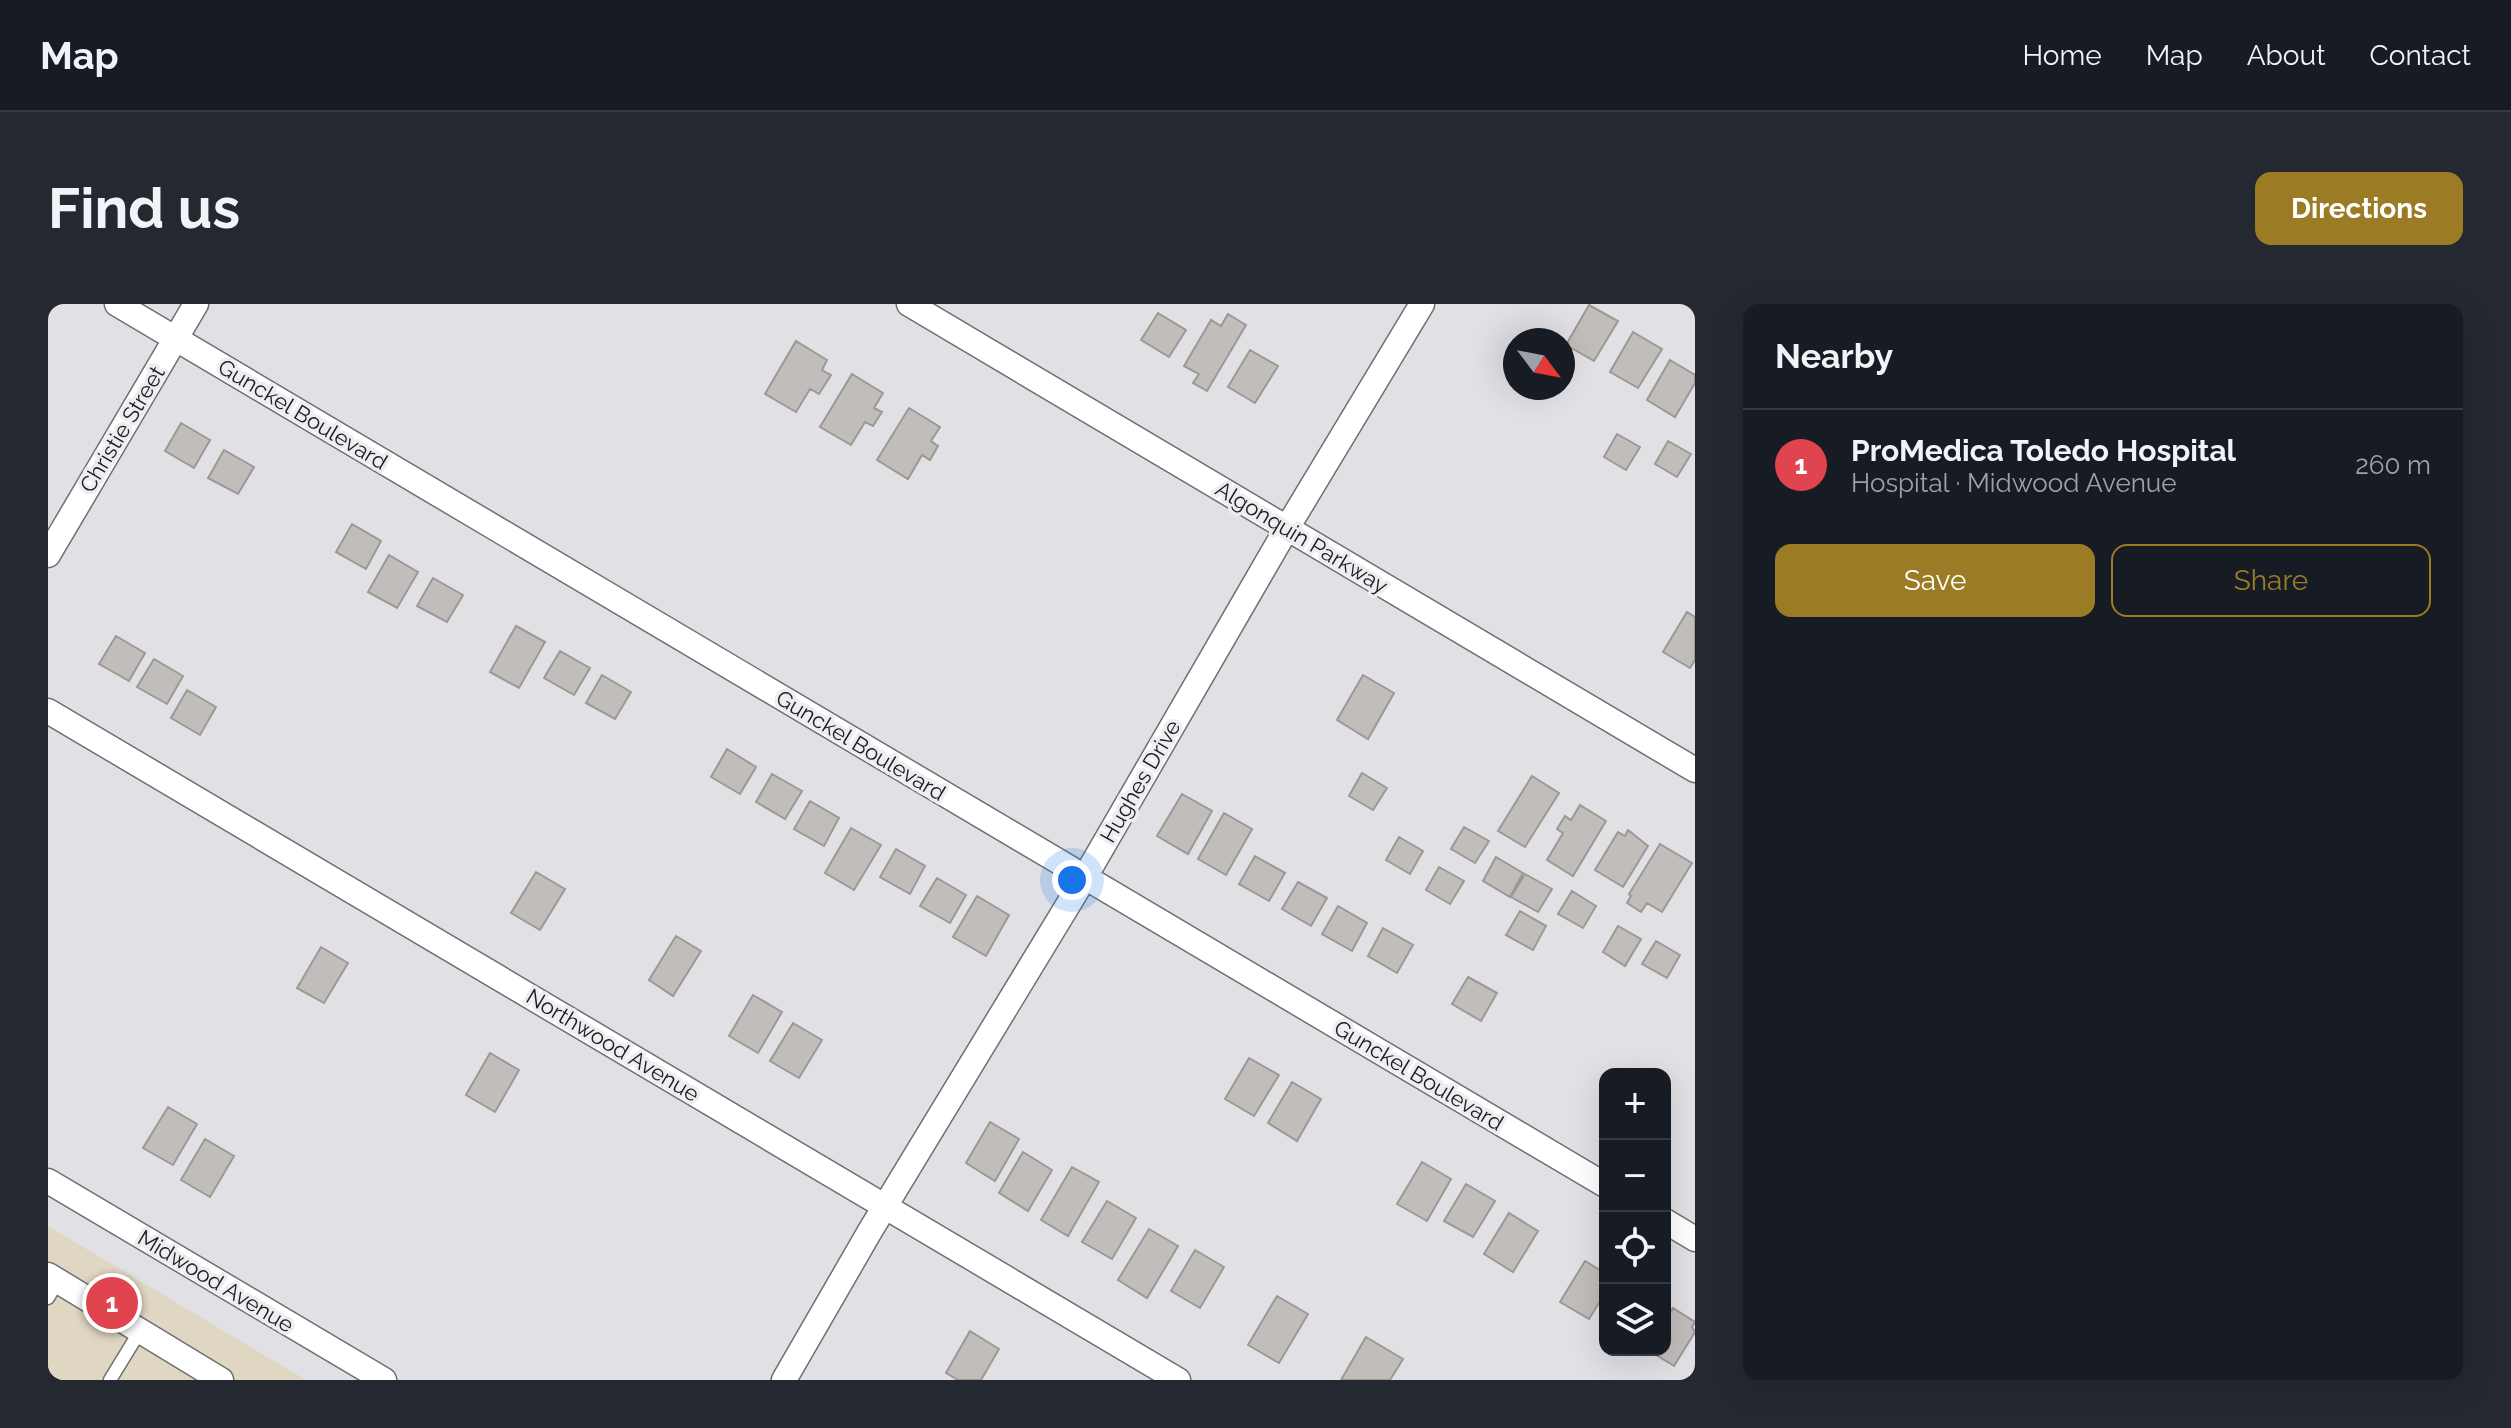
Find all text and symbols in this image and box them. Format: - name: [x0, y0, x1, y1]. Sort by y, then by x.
- text: Map: [40, 33, 119, 78]
- text: Home: [2022, 39, 2102, 72]
- text: Map: [2146, 39, 2203, 72]
- text: About: [2247, 39, 2326, 72]
- text: Contact: [2370, 39, 2471, 72]
- button: Directions: [2255, 172, 2463, 245]
- text: Find us: [48, 175, 240, 241]
- north arrow: [1503, 328, 1575, 400]
- text: Nearby: [1775, 336, 1893, 376]
- street label: Gunckel Boulevard: [214, 353, 392, 475]
- street label: Christie Street: [74, 361, 170, 497]
- text: ProMedica Toledo Hospital: [1851, 433, 2236, 468]
- text: 1: [1795, 450, 1807, 480]
- text: 260 m: [2355, 450, 2431, 480]
- text: Hospital · Midwood Avenue: [1851, 468, 2177, 498]
- street label: Algonquin Parkway: [1211, 475, 1393, 599]
- button: Save: [1775, 544, 2095, 617]
- button: Share: [2111, 544, 2431, 617]
- street label: Gunckel Boulevard: [772, 684, 950, 806]
- street label: Hughes Drive: [1094, 715, 1186, 847]
- your location: [1052, 860, 1092, 900]
- street label: Northwood Avenue: [522, 983, 704, 1107]
- street label: Gunckel Boulevard: [1330, 1014, 1508, 1136]
- map controls: [1599, 1068, 1671, 1356]
- button: +: [1599, 1068, 1671, 1140]
- button: −: [1599, 1140, 1671, 1212]
- button: locate: [1599, 1212, 1671, 1284]
- street label: Midwood Avenue: [133, 1224, 299, 1338]
- pin: 1: [86, 1273, 138, 1333]
- button: layers: [1599, 1284, 1671, 1356]

